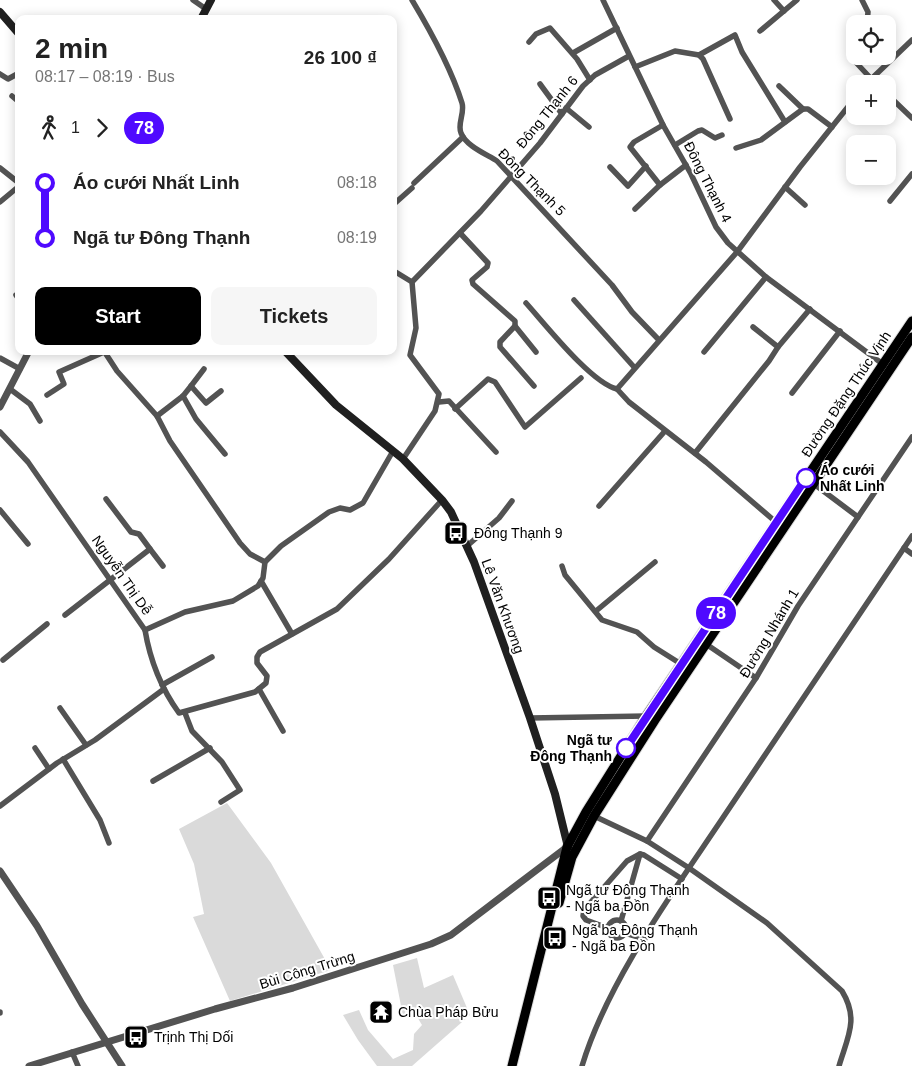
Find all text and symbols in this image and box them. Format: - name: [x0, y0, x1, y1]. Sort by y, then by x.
- map controls: [846, 15, 896, 185]
- button: locate: [846, 15, 896, 65]
- text: 2 min: [35, 33, 108, 64]
- text: 26 100 ₫: [304, 47, 377, 68]
- text: 08:17 – 08:19 · Bus: [35, 68, 175, 85]
- street label: Đông Thạnh 6: [513, 72, 581, 151]
- button: +: [846, 75, 896, 125]
- icon: walk: [35, 114, 63, 142]
- icon: forward: [88, 114, 116, 142]
- text: 78: [134, 118, 154, 138]
- text: 1: [71, 119, 80, 136]
- button: −: [846, 135, 896, 185]
- street label: Đông Thạnh 4: [681, 139, 735, 225]
- street label: Đông Thạnh 5: [495, 145, 569, 219]
- text: Áo cưới Nhất Linh: [73, 172, 240, 193]
- text: 08:18: [337, 174, 377, 191]
- text: Ngã tư Đông Thạnh: [73, 227, 250, 248]
- text: 08:19: [337, 229, 377, 246]
- button: Start: [35, 287, 201, 345]
- button: Tickets: [211, 287, 377, 345]
- street label: Đường Đặng Thúc Vịnh: [798, 328, 894, 460]
- place label: Áo cưới Nhất Linh: [820, 462, 885, 494]
- marker: Áo cưới Nhất Linh: [796, 468, 816, 488]
- bus stop icon: Đông Thạnh 9: [443, 520, 469, 546]
- place label: Đông Thạnh 9: [474, 525, 563, 541]
- street label: Nguyễn Thị Dễ: [89, 532, 155, 618]
- street label: Lê Văn Khương: [478, 557, 528, 655]
- street label: Đường Nhánh 1: [736, 585, 802, 680]
- line badge: 78: [694, 597, 738, 629]
- text: 78: [706, 603, 726, 623]
- place label: Ngã tư Đông Thạnh: [530, 732, 613, 764]
- marker: Ngã tư Đông Thạnh: [616, 738, 636, 758]
- place label: Ngã tư Đông Thạnh - Ngã ba Đồn: [566, 882, 690, 914]
- bus stop icon: Ngã tư Đông Thạnh - Ngã ba Đồn: [536, 885, 562, 911]
- place label: Ngã ba Đông Thạnh - Ngã ba Đồn: [572, 922, 698, 954]
- bus stop icon: Ngã ba Đông Thạnh - Ngã ba Đồn: [542, 925, 568, 951]
- street label: Bùi Công Trừng: [257, 948, 357, 992]
- temple icon: Chùa Pháp Bửu: [368, 999, 394, 1025]
- place label: Chùa Pháp Bửu: [398, 1004, 498, 1020]
- bus stop icon: Trịnh Thị Dối: [123, 1024, 149, 1050]
- place label: Trịnh Thị Dối: [154, 1029, 233, 1045]

